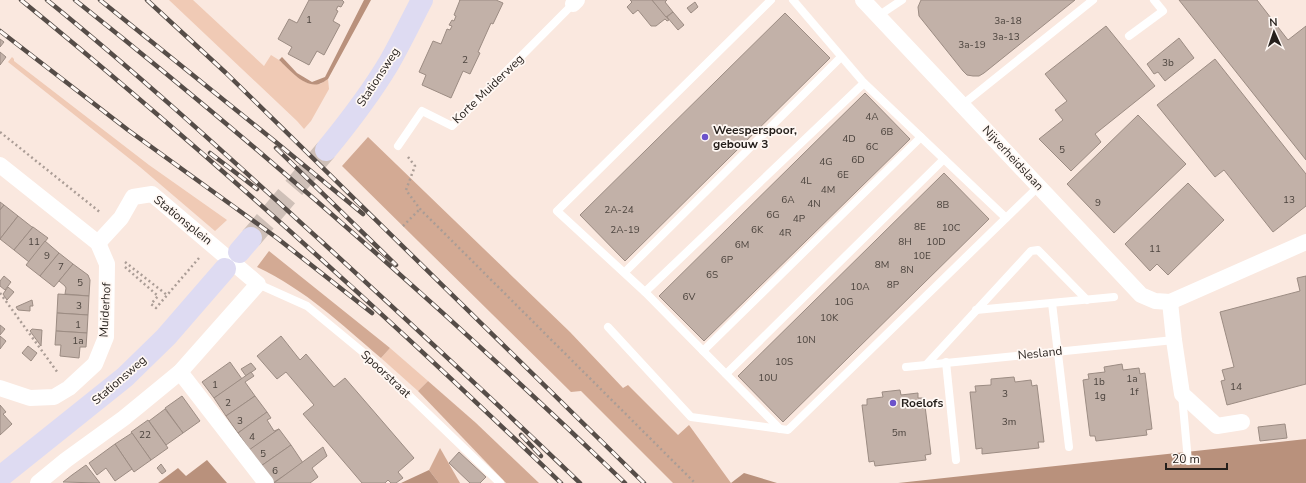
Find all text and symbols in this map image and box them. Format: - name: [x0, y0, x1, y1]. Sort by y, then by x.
- north arrow: [1254, 12, 1294, 52]
- house number: 1: [306, 13, 312, 27]
- house number: 3a-18: [994, 14, 1022, 28]
- text: N: [1269, 15, 1278, 30]
- house number: 3a-13: [992, 30, 1020, 44]
- house number: 3a-19: [958, 38, 986, 52]
- street label: Stationsweg: [353, 44, 403, 110]
- street label: Korte Muiderweg: [449, 51, 527, 127]
- house number: 2: [462, 53, 468, 67]
- house number: 3b: [1162, 56, 1174, 70]
- house number: 4A: [865, 110, 879, 124]
- place label: Weesperspoor, gebouw 3: [713, 122, 797, 152]
- street label: Nijverheidslaan: [979, 122, 1047, 194]
- house number: 6B: [881, 125, 894, 139]
- marker: Weesperspoor, gebouw 3: [700, 132, 710, 142]
- house number: 4D: [842, 132, 856, 146]
- house number: 6C: [866, 140, 879, 154]
- house number: 5: [1059, 143, 1065, 157]
- house number: 6D: [851, 153, 865, 167]
- house number: 4G: [819, 155, 833, 169]
- house number: 6E: [837, 168, 849, 182]
- house number: 4L: [800, 174, 812, 188]
- house number: 4M: [821, 183, 835, 197]
- street label: Stationsplein: [151, 192, 215, 248]
- house number: 6A: [781, 193, 795, 207]
- house number: 13: [1283, 193, 1295, 207]
- house number: 9: [1095, 196, 1101, 210]
- house number: 4N: [807, 197, 821, 211]
- house number: 8B: [937, 198, 950, 212]
- house number: 2A-24: [604, 203, 634, 217]
- house number: 6G: [766, 208, 780, 222]
- house number: 4P: [793, 212, 806, 226]
- house number: 8E: [914, 220, 926, 234]
- house number: 10C: [942, 221, 961, 235]
- house number: 2A-19: [610, 223, 640, 237]
- house number: 6K: [751, 223, 764, 237]
- house number: 4R: [779, 226, 792, 240]
- house number: 11: [28, 235, 40, 249]
- house number: 8H: [898, 235, 912, 249]
- house number: 10D: [926, 235, 946, 249]
- house number: 6M: [735, 238, 749, 252]
- house number: 11: [1149, 242, 1161, 256]
- house number: 9: [44, 249, 50, 263]
- house number: 10E: [913, 249, 931, 263]
- house number: 6P: [721, 253, 734, 267]
- house number: 8M: [875, 258, 889, 272]
- house number: 7: [58, 260, 64, 274]
- house number: 8N: [900, 263, 914, 277]
- house number: 6S: [706, 268, 718, 282]
- house number: 5: [77, 276, 83, 290]
- house number: 8P: [887, 278, 900, 292]
- house number: 10A: [850, 280, 870, 294]
- street label: Muiderhof: [96, 281, 114, 338]
- house number: 6V: [683, 290, 696, 304]
- house number: 10G: [834, 295, 854, 309]
- house number: 3: [76, 299, 82, 313]
- house number: 10K: [820, 311, 839, 325]
- house number: 1: [75, 318, 81, 332]
- house number: 10N: [796, 333, 816, 347]
- house number: 1a: [72, 334, 84, 348]
- street label: Nesland: [1017, 343, 1063, 363]
- street label: Spoorstraat: [357, 347, 415, 402]
- street label: Stationsweg: [88, 352, 150, 408]
- house number: 10S: [775, 355, 793, 369]
- house number: 10U: [758, 371, 778, 385]
- house number: 1a: [1126, 372, 1138, 386]
- house number: 1b: [1093, 375, 1105, 389]
- house number: 1: [212, 378, 218, 392]
- house number: 14: [1230, 380, 1242, 394]
- house number: 1f: [1129, 385, 1139, 399]
- house number: 3: [1002, 387, 1008, 401]
- house number: 1g: [1094, 389, 1106, 403]
- place label: Roelofs: [901, 395, 943, 411]
- house number: 2: [225, 396, 231, 410]
- marker: Roelofs: [888, 398, 898, 408]
- house number: 3: [237, 414, 243, 428]
- house number: 3m: [1002, 415, 1016, 429]
- house number: 5m: [892, 426, 906, 440]
- house number: 22: [139, 428, 151, 442]
- house number: 4: [249, 430, 255, 444]
- scale bar: [1166, 445, 1227, 471]
- house number: 5: [260, 447, 266, 461]
- text: 20 m: [1172, 451, 1200, 467]
- house number: 6: [272, 464, 278, 478]

